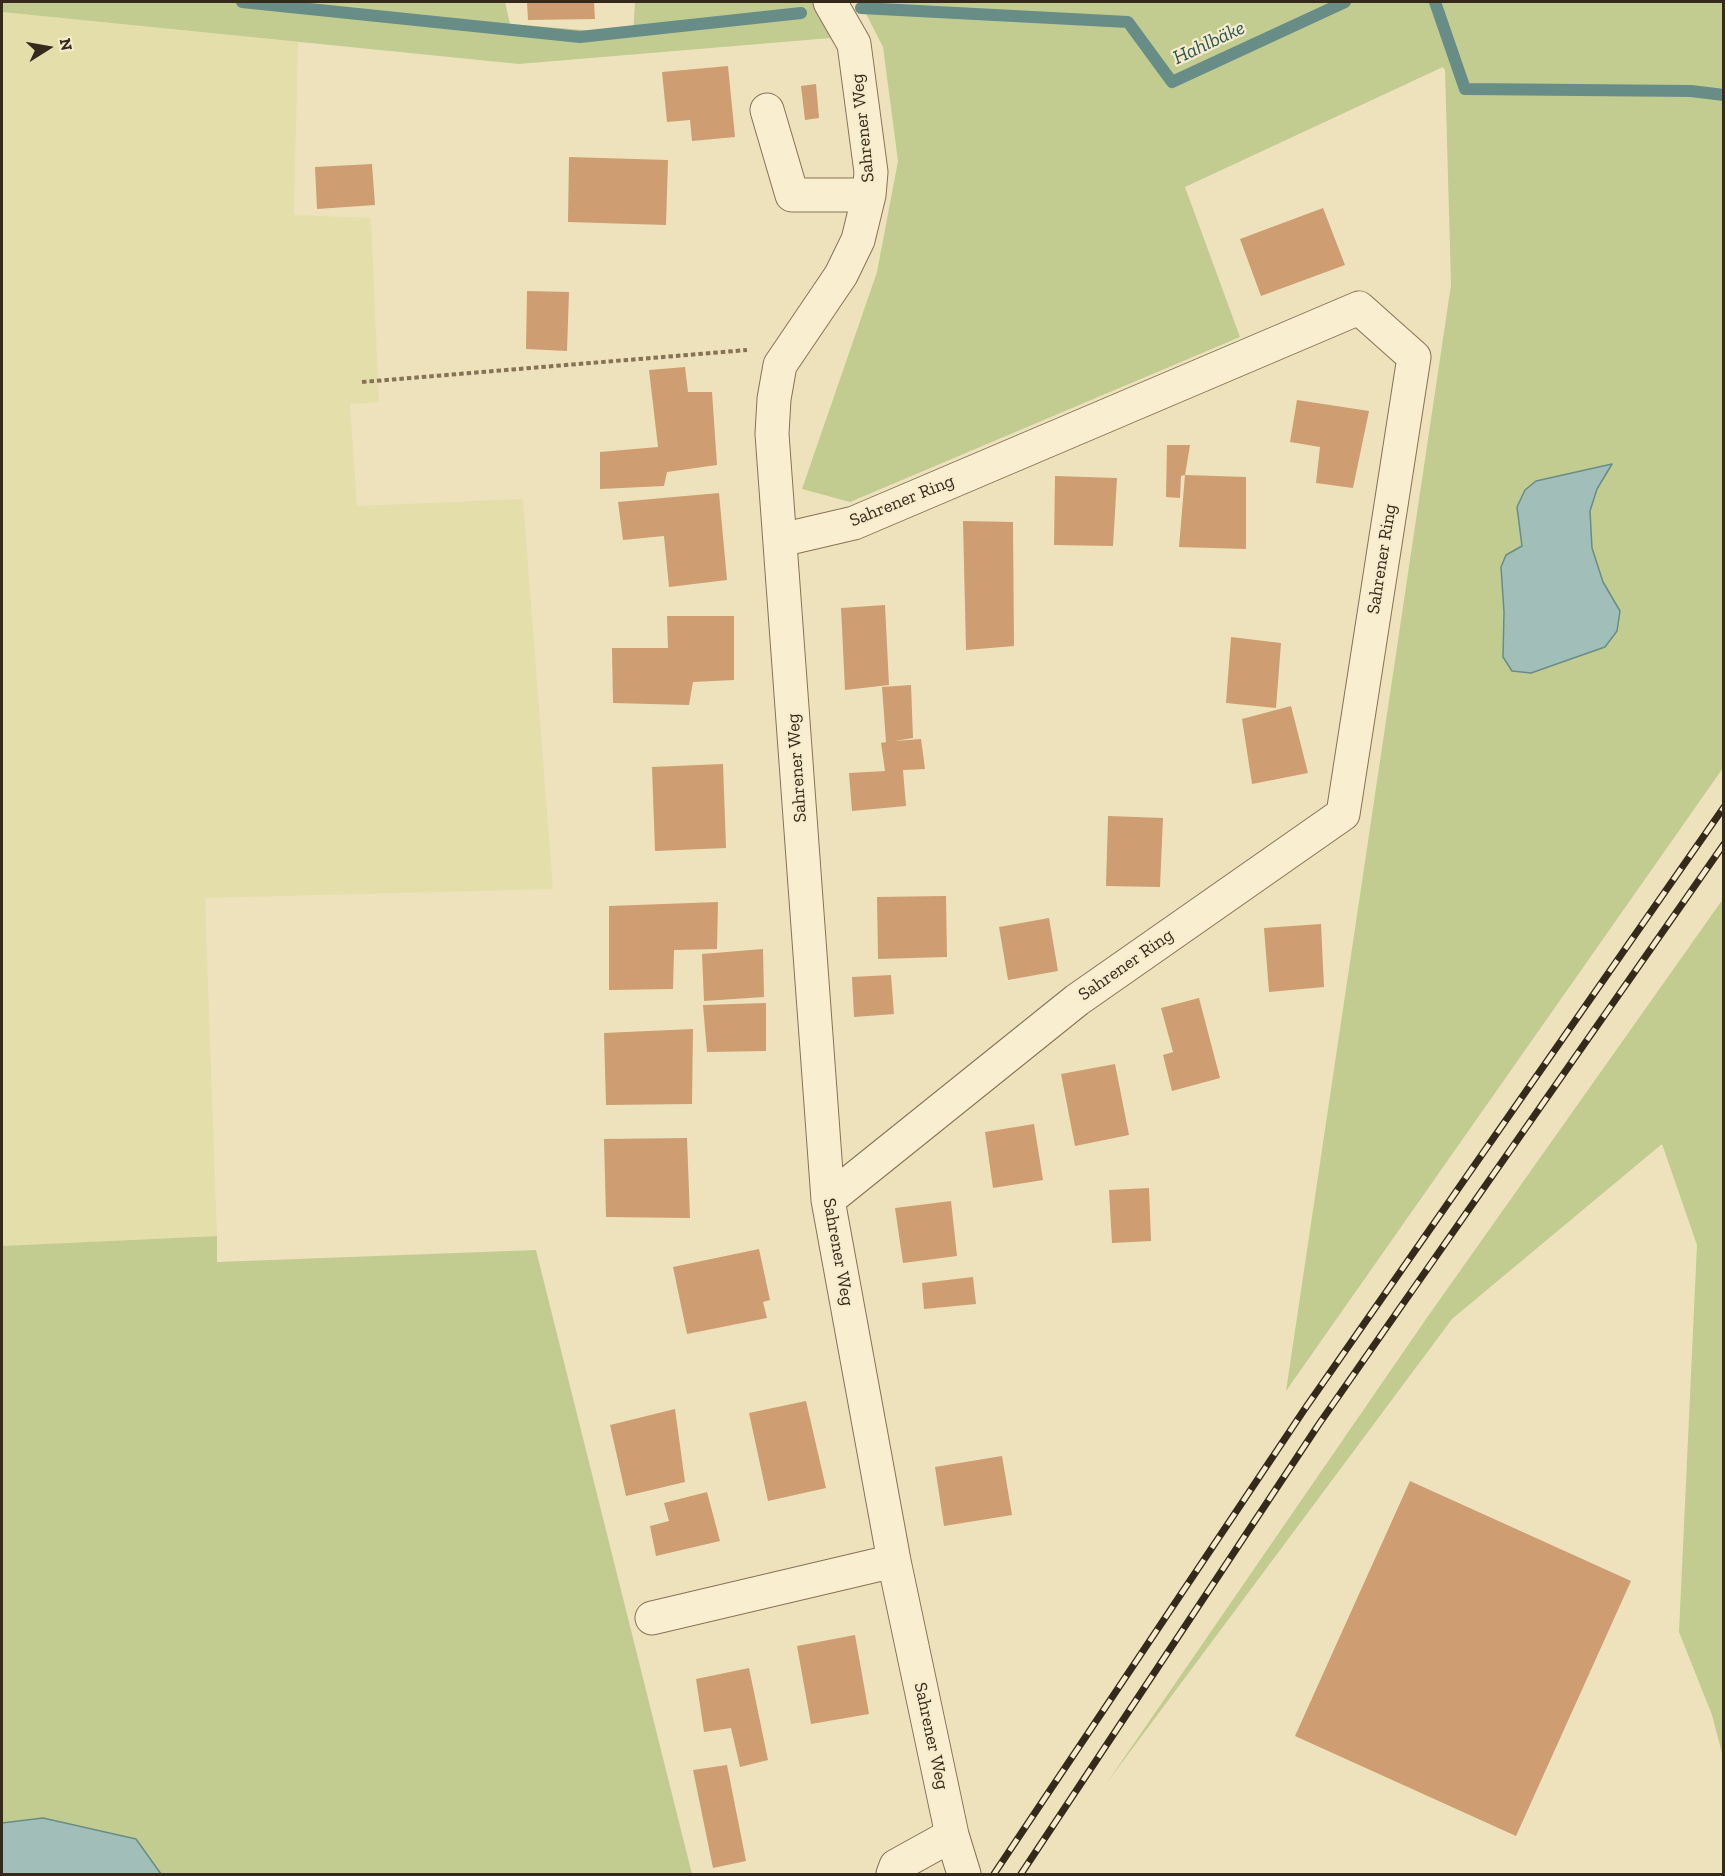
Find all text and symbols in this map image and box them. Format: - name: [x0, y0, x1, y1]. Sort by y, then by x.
- water label: Hahlbäke: [1169, 16, 1249, 70]
- north arrow: [18, 18, 78, 78]
- text: N: [56, 37, 77, 52]
- street label: Sahrener Weg: [847, 73, 879, 183]
- street label: Sahrener Ring: [846, 470, 958, 532]
- street label: Sahrener Ring: [1363, 502, 1401, 616]
- street label: Sahrener Weg: [782, 713, 812, 823]
- street label: Sahrener Ring: [1074, 924, 1178, 1006]
- street label: Sahrener Weg: [818, 1196, 858, 1308]
- street label: Sahrener Weg: [909, 1680, 953, 1792]

